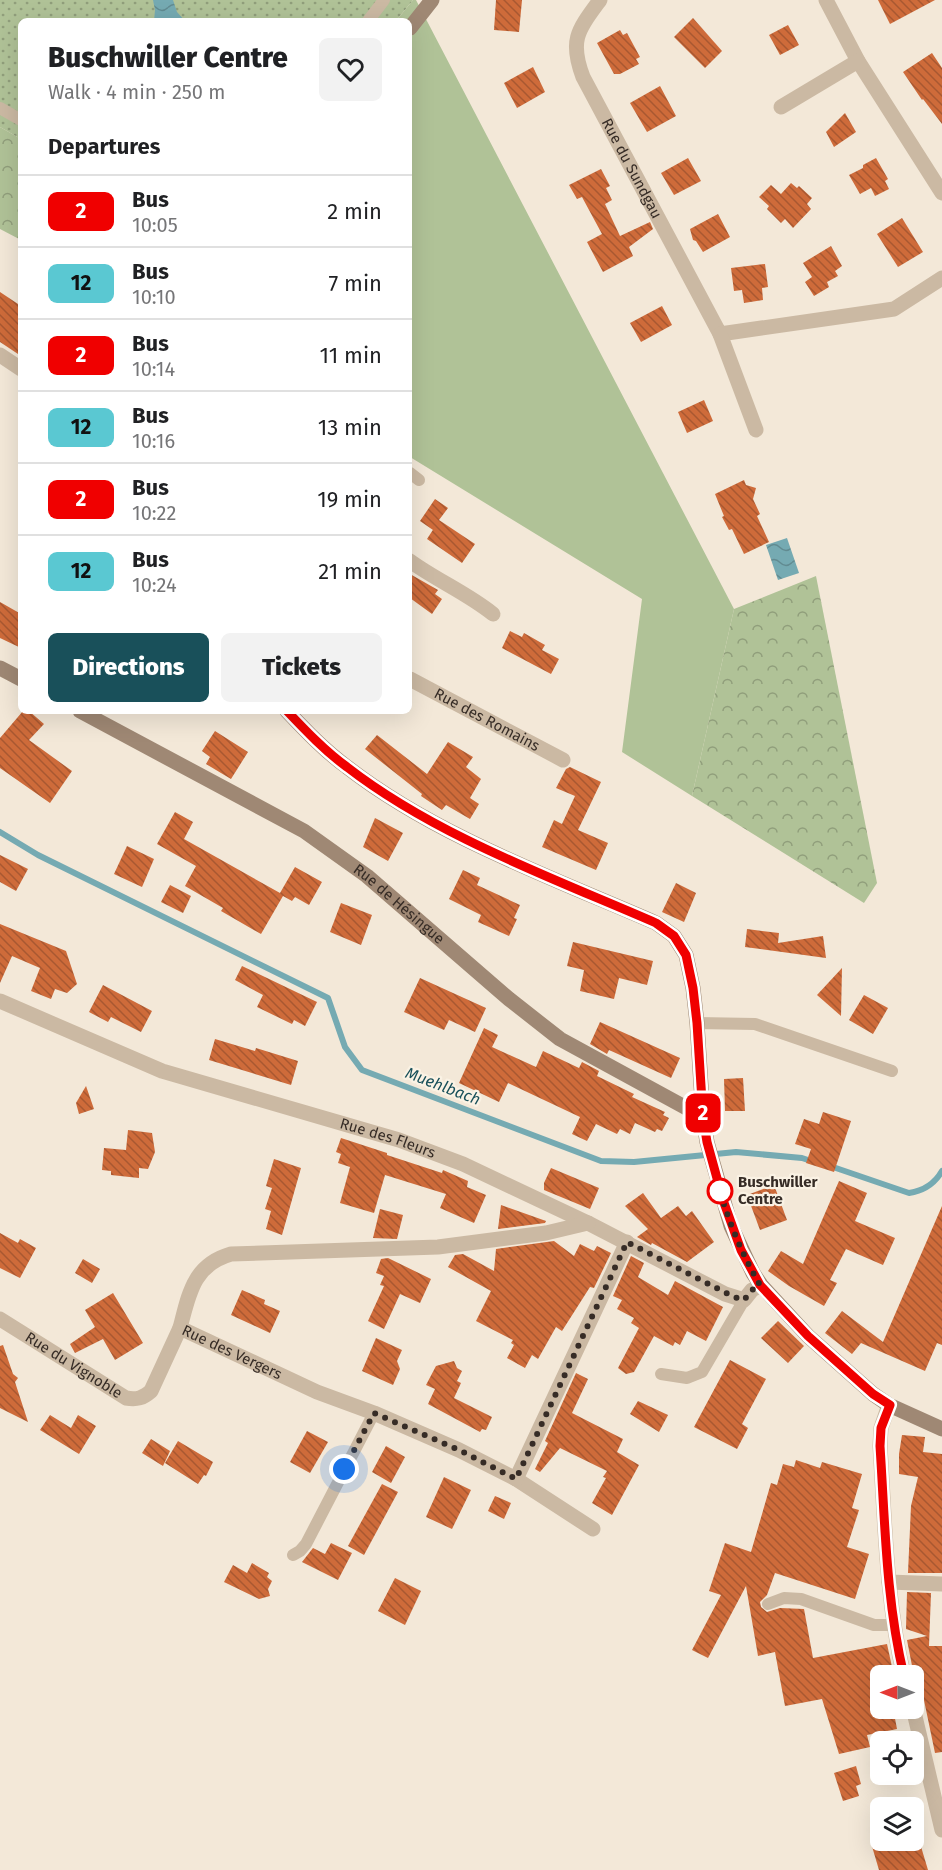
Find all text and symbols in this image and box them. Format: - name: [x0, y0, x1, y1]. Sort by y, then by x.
- button: heart: [319, 38, 382, 101]
- text: Buschwiller Centre: [48, 41, 288, 74]
- text: Walk · 4 min · 250 m: [48, 80, 225, 104]
- street label: Rue du Sundgau: [598, 115, 666, 222]
- text: Departures: [48, 133, 160, 160]
- text: Bus: [132, 186, 169, 213]
- text: 2: [76, 198, 86, 224]
- text: 2 min: [327, 198, 382, 225]
- text: 10:05: [132, 213, 178, 237]
- text: Bus: [132, 258, 169, 285]
- text: 12: [71, 270, 91, 296]
- text: 7 min: [328, 270, 382, 297]
- text: 10:10: [132, 285, 176, 309]
- text: Bus: [132, 330, 169, 357]
- text: 2: [76, 342, 86, 368]
- text: 11 min: [319, 342, 382, 369]
- text: 10:14: [132, 357, 175, 381]
- text: Bus: [132, 402, 169, 429]
- text: 12: [71, 414, 91, 440]
- text: 13 min: [318, 414, 382, 441]
- text: 10:16: [132, 429, 175, 453]
- text: Bus: [132, 474, 169, 501]
- text: 2: [76, 486, 86, 512]
- text: 19 min: [317, 486, 382, 513]
- text: 10:22: [132, 501, 176, 525]
- text: Bus: [132, 546, 169, 573]
- text: 12: [71, 558, 91, 584]
- text: 21 min: [318, 558, 382, 585]
- text: 10:24: [132, 573, 177, 597]
- button: Directions: [48, 633, 209, 702]
- button: Tickets: [221, 633, 382, 702]
- street label: Rue des Romains: [431, 684, 543, 755]
- street label: Rue de Hésingue: [350, 860, 448, 948]
- water label: Muehlbach: [403, 1063, 483, 1109]
- line badge: 2: [684, 1094, 722, 1132]
- text: 2: [698, 1100, 708, 1126]
- street label: Rue des Fleurs: [338, 1114, 438, 1162]
- place label: Buschwiller Centre: [738, 1173, 819, 1208]
- marker: Buschwiller Centre: [707, 1178, 733, 1204]
- street label: Rue des Vergers: [179, 1321, 285, 1383]
- street label: Rue du Vignoble: [22, 1328, 126, 1402]
- your location: [329, 1454, 359, 1484]
- north arrow: [870, 1665, 924, 1719]
- map controls: [870, 1665, 924, 1851]
- button: locate: [870, 1731, 924, 1785]
- button: layers: [870, 1797, 924, 1851]

